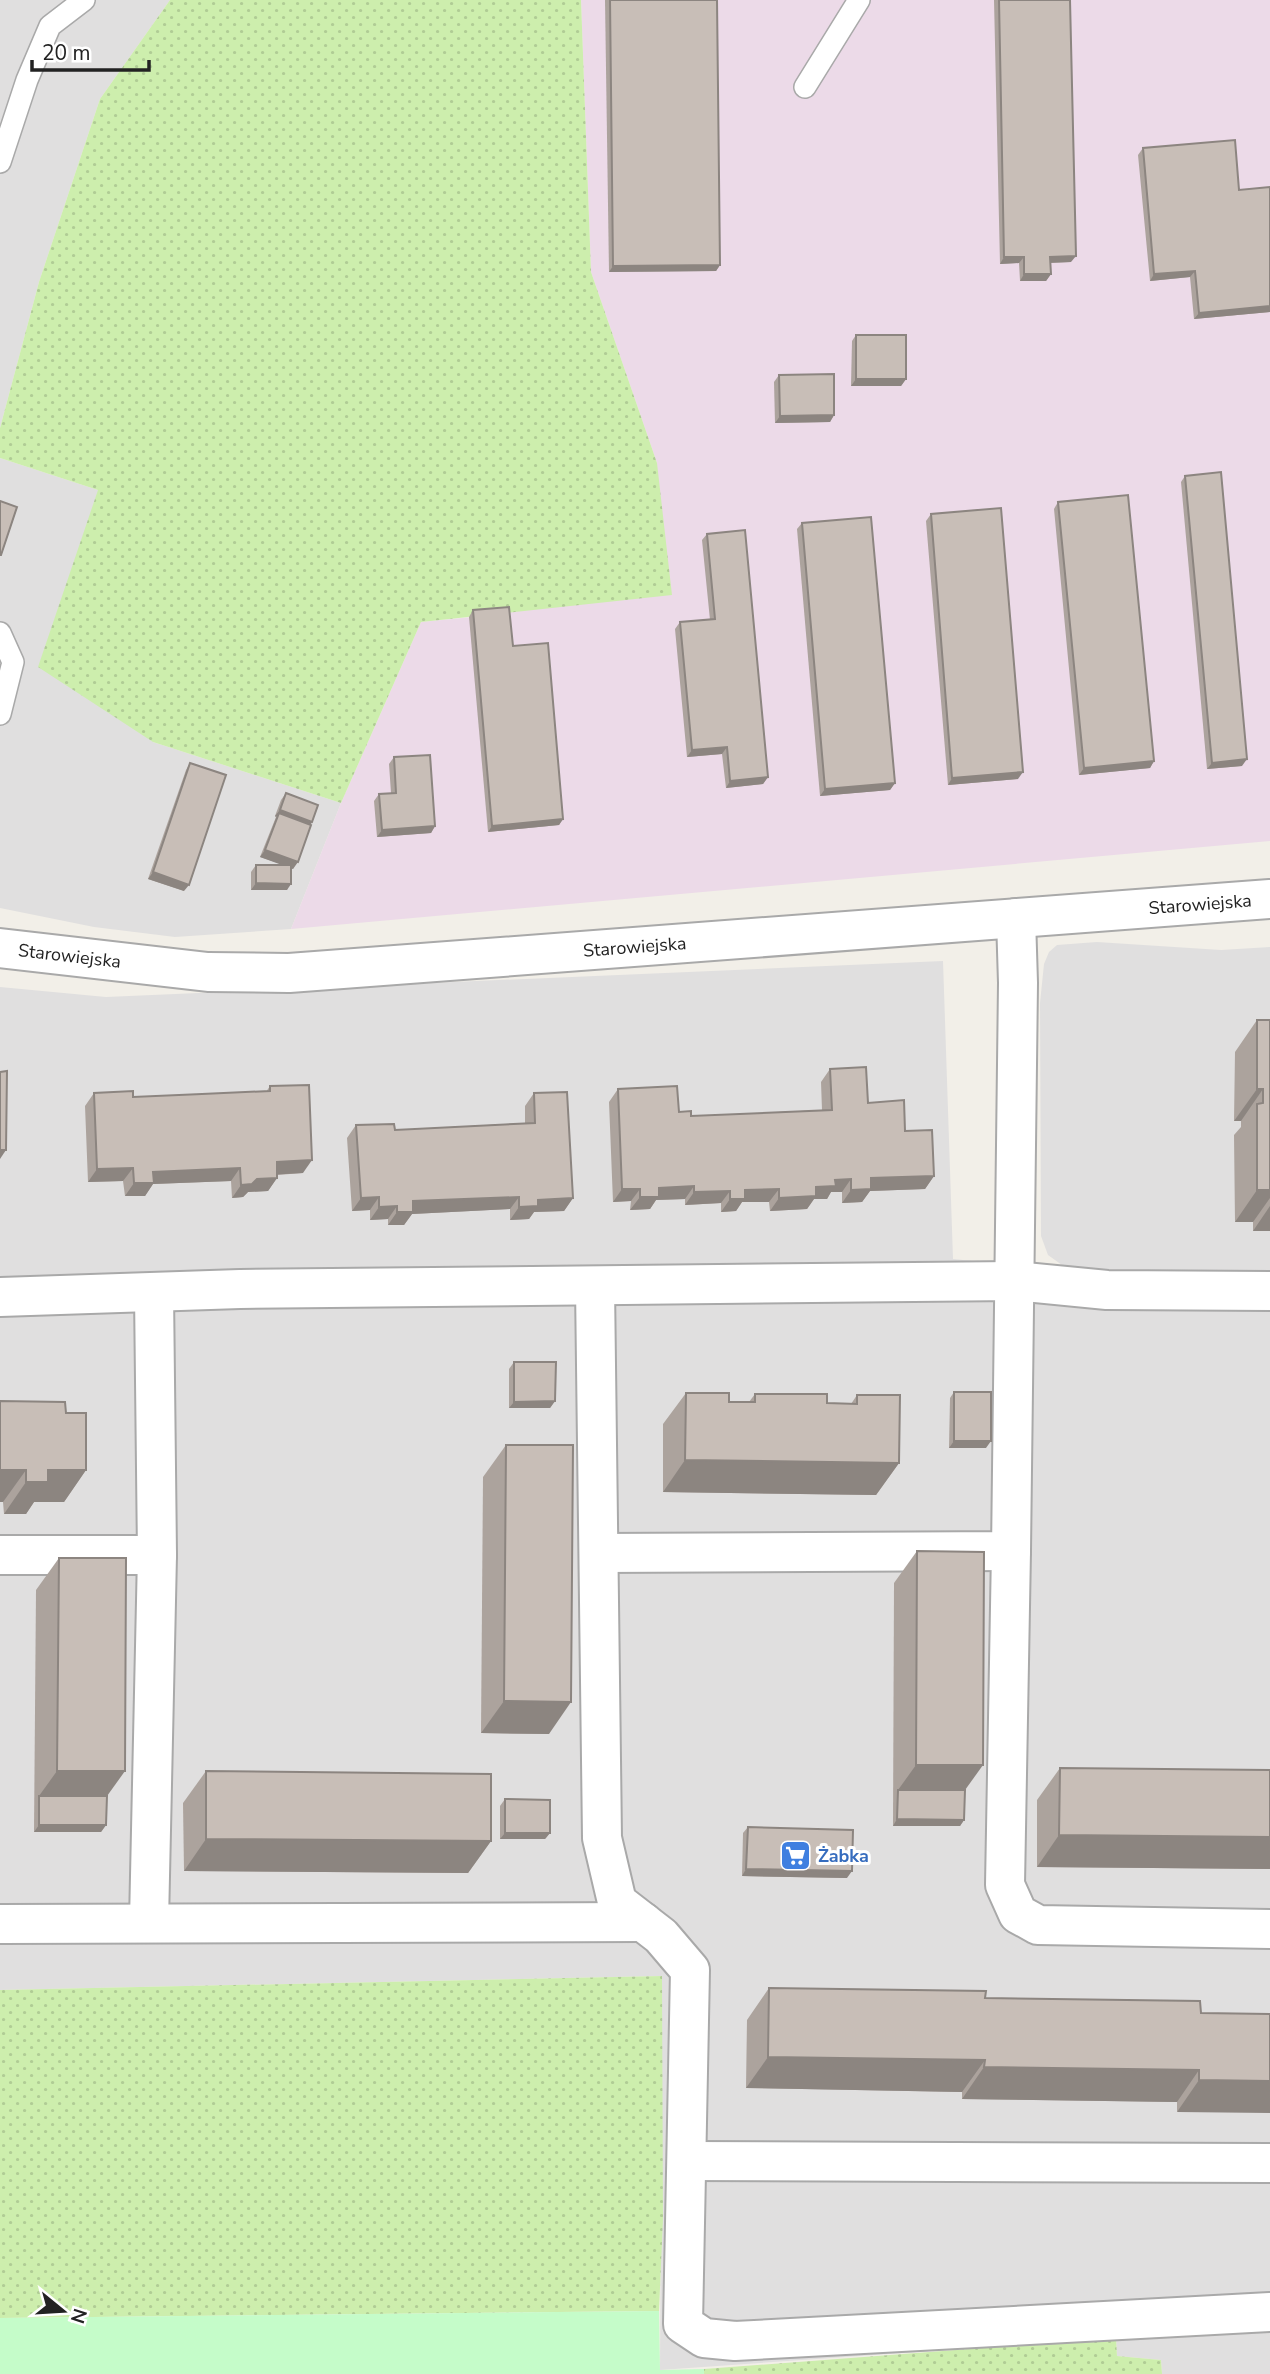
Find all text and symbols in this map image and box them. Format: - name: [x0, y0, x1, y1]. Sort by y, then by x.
- scale bar: [32, 28, 149, 72]
- text: 20 m: [42, 39, 91, 67]
- street label: Starowiejska: [1148, 888, 1253, 920]
- street label: Starowiejska: [582, 931, 687, 963]
- street label: Starowiejska: [17, 938, 122, 974]
- supermarket icon: Żabka: [778, 1839, 812, 1873]
- place label: Żabka: [818, 1844, 869, 1868]
- north arrow: [28, 2276, 98, 2346]
- text: N: [64, 2305, 93, 2327]

